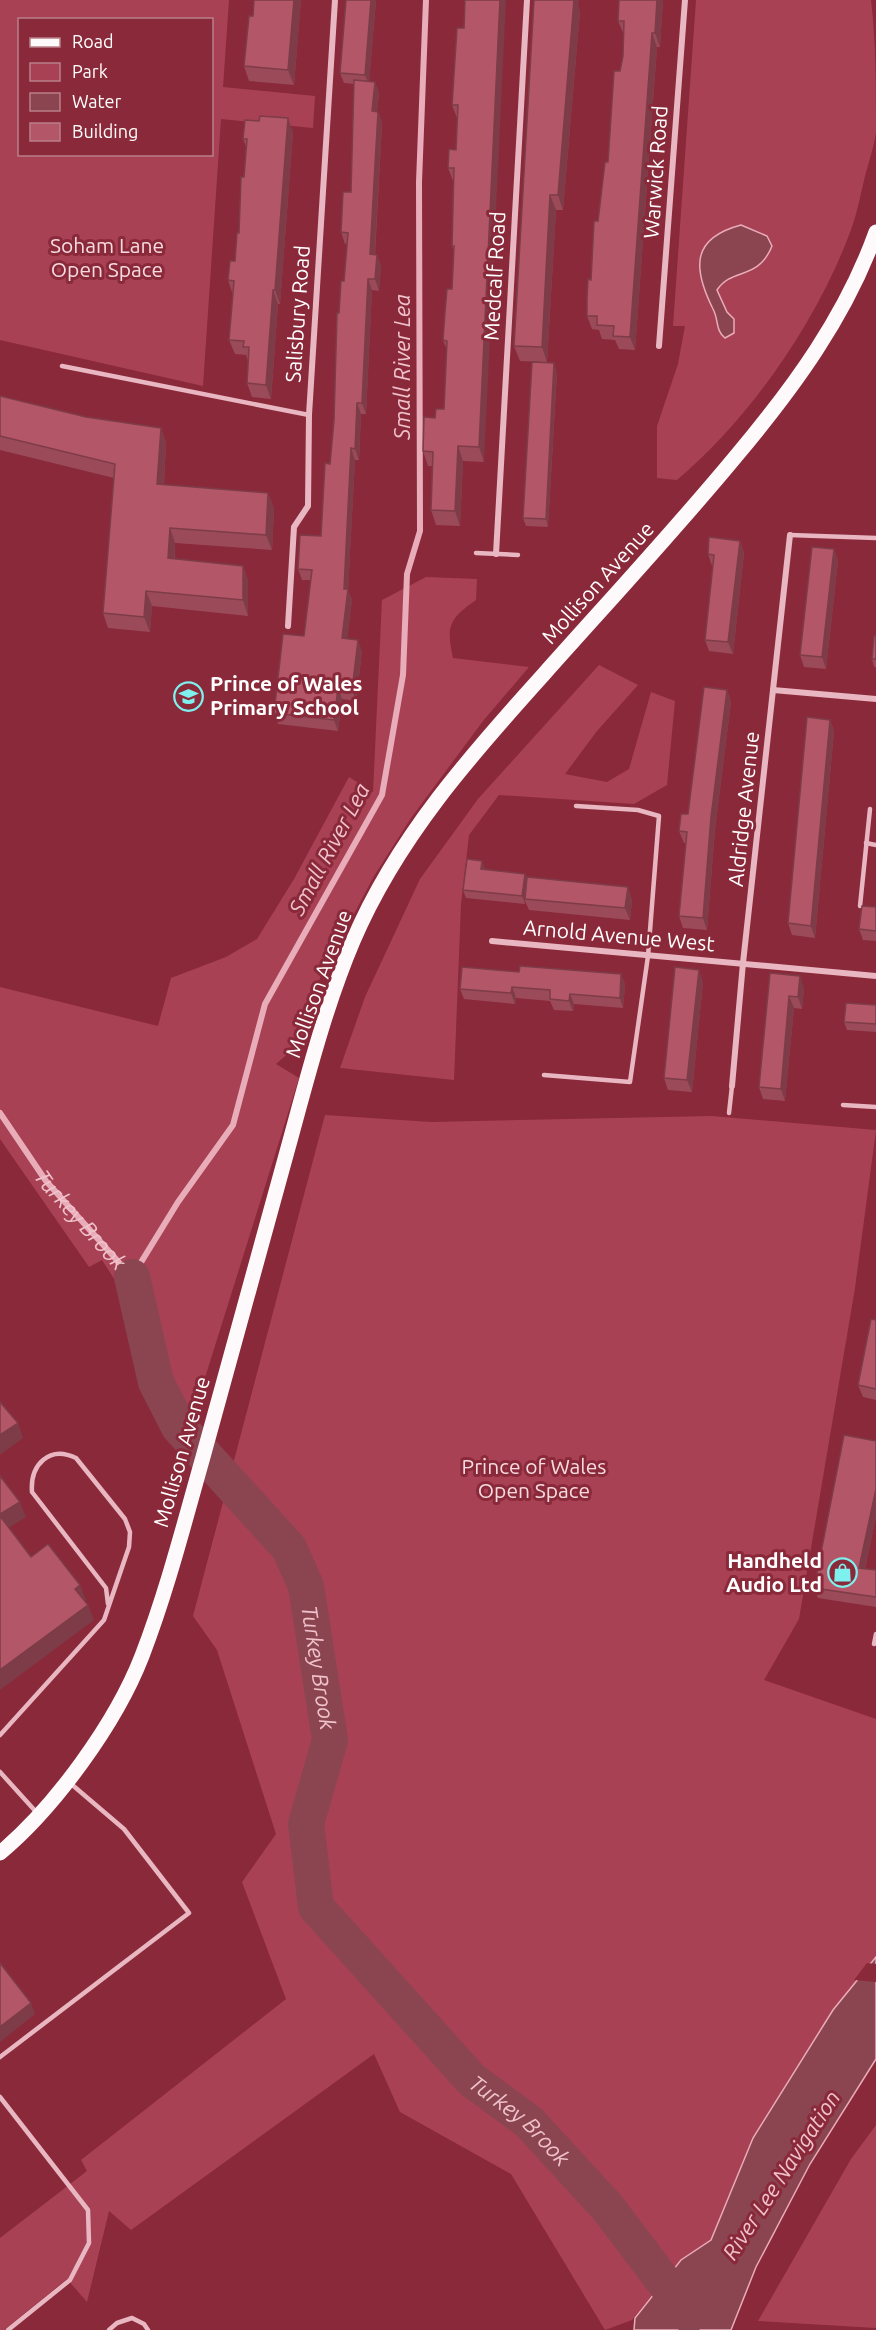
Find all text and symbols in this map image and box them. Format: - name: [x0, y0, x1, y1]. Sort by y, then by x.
- legend: [18, 18, 213, 156]
- text: Road: [72, 31, 114, 51]
- text: Park: [72, 61, 108, 81]
- text: Water: [72, 91, 122, 111]
- street label: Warwick Road: [638, 105, 672, 239]
- text: Building: [72, 121, 138, 141]
- street label: Medcalf Road: [479, 211, 509, 341]
- park label: Soham Lane Open Space: [50, 233, 164, 281]
- street label: Salisbury Road: [280, 244, 314, 383]
- water label: Small River Lea: [389, 294, 414, 441]
- street label: Mollison Avenue: [536, 516, 658, 648]
- place label: Prince of Wales Primary School: [210, 671, 362, 719]
- school or university icon: Prince of Wales Primary School: [173, 680, 205, 712]
- street label: Aldridge Avenue: [723, 730, 763, 888]
- water label: Small River Lea: [283, 778, 374, 920]
- street label: Mollison Avenue: [280, 906, 356, 1061]
- street label: Arnold Avenue West: [522, 915, 716, 955]
- water label: Turkey Brook: [30, 1165, 133, 1275]
- street label: Mollison Avenue: [148, 1374, 214, 1530]
- park label: Prince of Wales Open Space: [462, 1454, 606, 1502]
- place label: Handheld Audio Ltd: [726, 1548, 822, 1596]
- shop icon: Handheld Audio Ltd: [827, 1557, 859, 1589]
- water label: Turkey Brook: [297, 1604, 341, 1732]
- water label: Turkey Brook: [465, 2070, 576, 2171]
- water label: River Lee Navigation: [717, 2086, 845, 2264]

